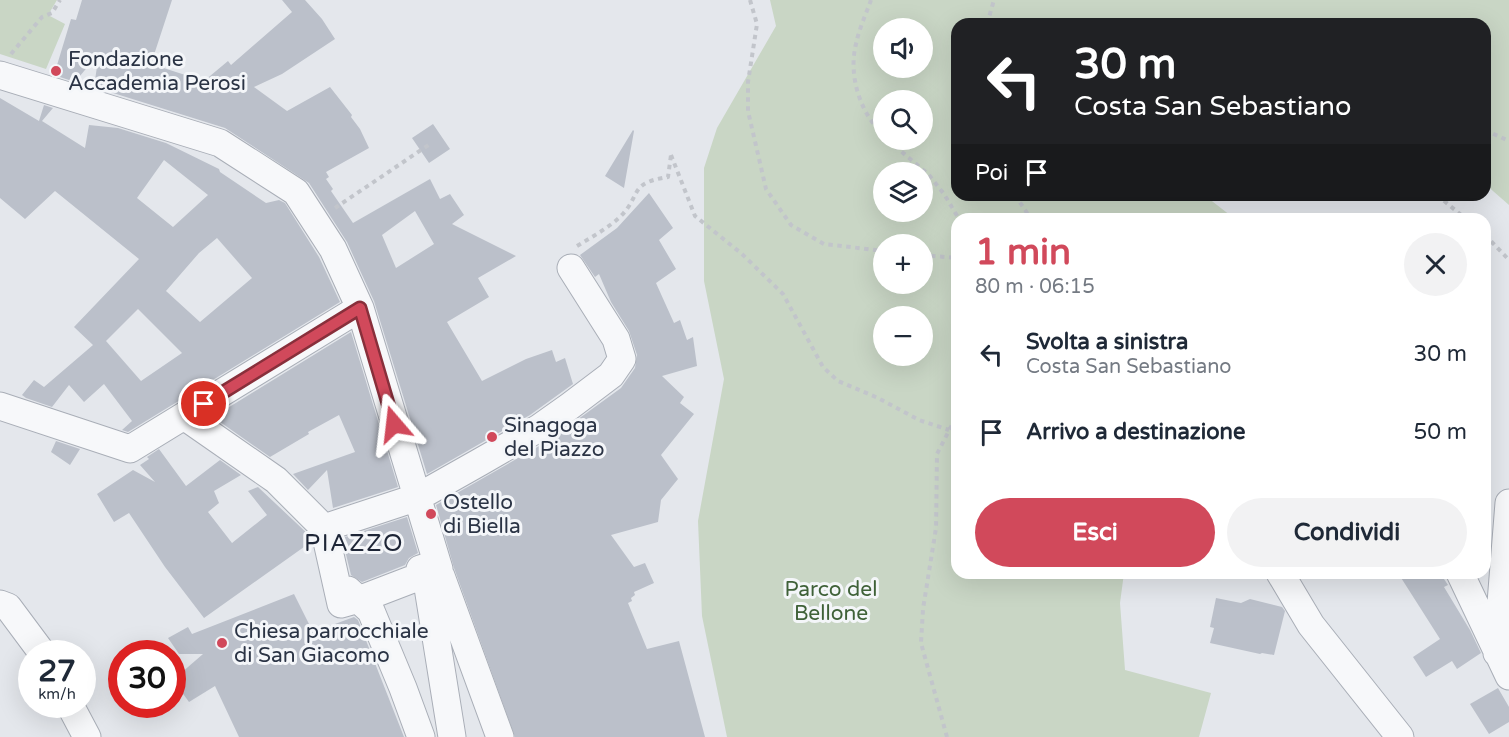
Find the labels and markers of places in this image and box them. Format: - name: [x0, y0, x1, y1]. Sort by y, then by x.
- place label: Fondazione Accademia Perosi: [68, 47, 246, 96]
- marker: Fondazione Accademia Perosi: [49, 64, 63, 78]
- pin: [178, 378, 229, 429]
- place label: Sinagoga del Piazzo: [504, 413, 605, 462]
- marker: Sinagoga del Piazzo: [485, 430, 499, 444]
- place label: Ostello di Biella: [443, 490, 521, 539]
- marker: Ostello di Biella: [424, 507, 438, 521]
- place label: Chiesa parrocchiale di San Giacomo: [234, 619, 429, 668]
- marker: Chiesa parrocchiale di San Giacomo: [215, 636, 229, 650]

